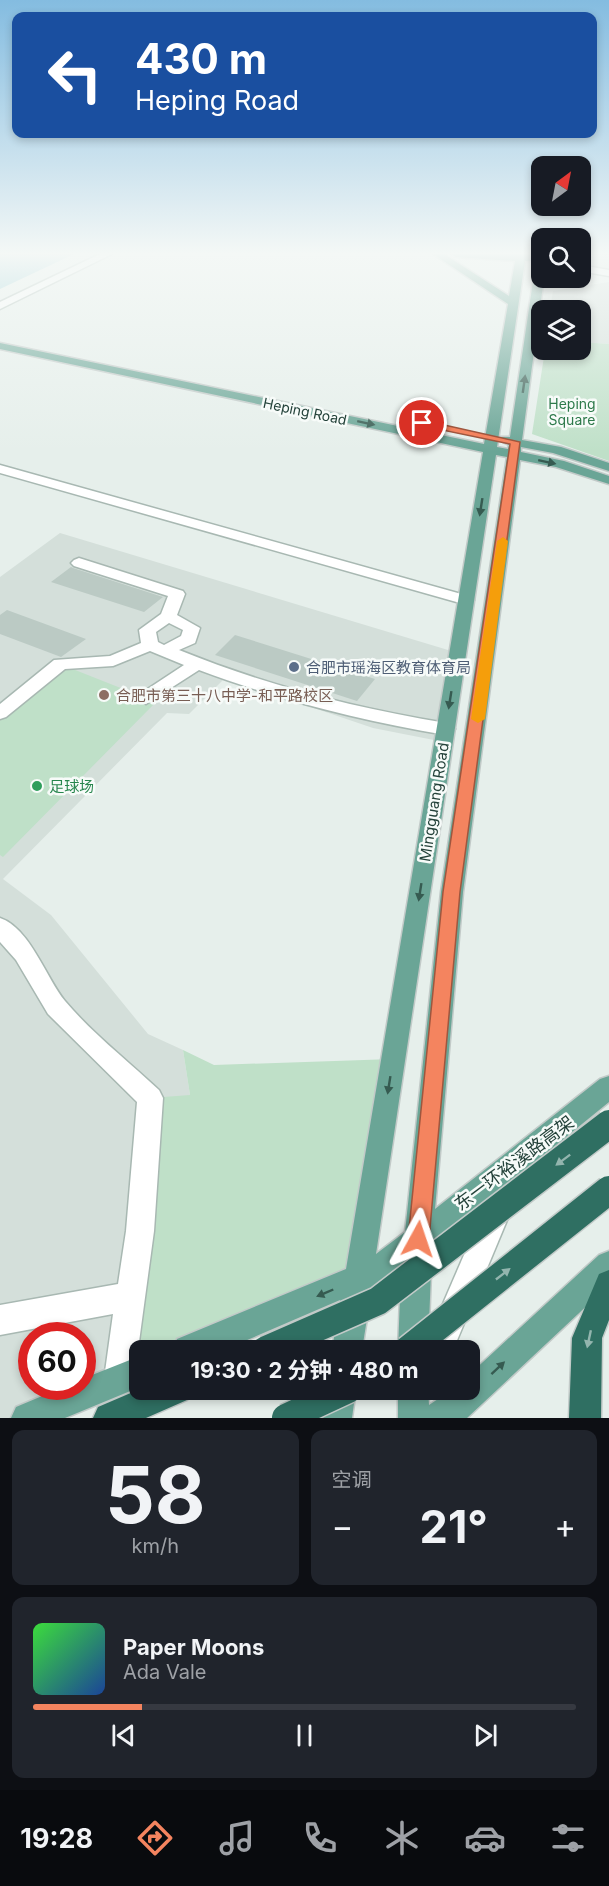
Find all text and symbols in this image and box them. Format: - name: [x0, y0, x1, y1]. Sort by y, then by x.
- text: 430 m: [135, 33, 267, 84]
- icon: left: [36, 36, 114, 114]
- text: Heping Road: [135, 84, 299, 117]
- north arrow: [531, 156, 591, 216]
- map controls: [531, 156, 591, 360]
- button: search: [531, 228, 591, 288]
- button: layers: [531, 300, 591, 360]
- one-way arrow: [519, 375, 528, 394]
- street label: Heping Road: [262, 394, 348, 428]
- park label: Heping Square: [548, 395, 596, 428]
- pin: [396, 397, 447, 448]
- icon: arrive: [405, 406, 438, 439]
- one-way arrow: [356, 419, 375, 428]
- one-way arrow: [538, 457, 557, 467]
- one-way arrow: [476, 498, 485, 517]
- place label: 合肥市瑶海区教育体育局: [306, 658, 471, 677]
- marker: 合肥市瑶海区教育体育局: [287, 660, 301, 674]
- place label: 合肥市第三十八中学-和平路校区: [116, 686, 333, 705]
- marker: 合肥市第三十八中学-和平路校区: [97, 688, 111, 702]
- one-way arrow: [446, 690, 455, 709]
- street label: Mingguang Road: [415, 741, 453, 863]
- place label: 足球场: [49, 777, 94, 796]
- marker: 足球场: [30, 779, 44, 793]
- one-way arrow: [415, 883, 424, 902]
- one-way arrow: [384, 1076, 393, 1095]
- street label: 东一环裕溪路高架: [450, 1111, 578, 1215]
- one-way arrow: [555, 1153, 570, 1165]
- position arrow: [386, 1207, 450, 1271]
- one-way arrow: [495, 1268, 511, 1281]
- one-way arrow: [315, 1288, 333, 1298]
- speed limit sign: 60: [18, 1322, 96, 1400]
- one-way arrow: [584, 1330, 593, 1349]
- text: 19:30 · 2 分钟 · 480 m: [190, 1357, 419, 1383]
- one-way arrow: [490, 1361, 505, 1375]
- text: 58: [105, 1447, 206, 1542]
- text: 空调: [332, 1468, 372, 1492]
- text: 21°: [420, 1499, 488, 1554]
- text: −: [332, 1506, 353, 1546]
- text: +: [554, 1506, 576, 1546]
- text: km/h: [131, 1534, 179, 1558]
- text: Paper Moons: [123, 1634, 264, 1660]
- text: Ada Vale: [123, 1660, 206, 1684]
- icon: previous: [107, 1719, 140, 1752]
- icon: pause: [288, 1719, 321, 1752]
- icon: next: [469, 1719, 502, 1752]
- icon: directions: [134, 1817, 176, 1859]
- icon: music: [216, 1817, 258, 1859]
- icon: phone: [299, 1817, 341, 1859]
- icon: climate: [381, 1817, 423, 1859]
- icon: car: [464, 1817, 506, 1859]
- icon: filters: [547, 1817, 589, 1859]
- text: 19:28: [20, 1822, 93, 1855]

